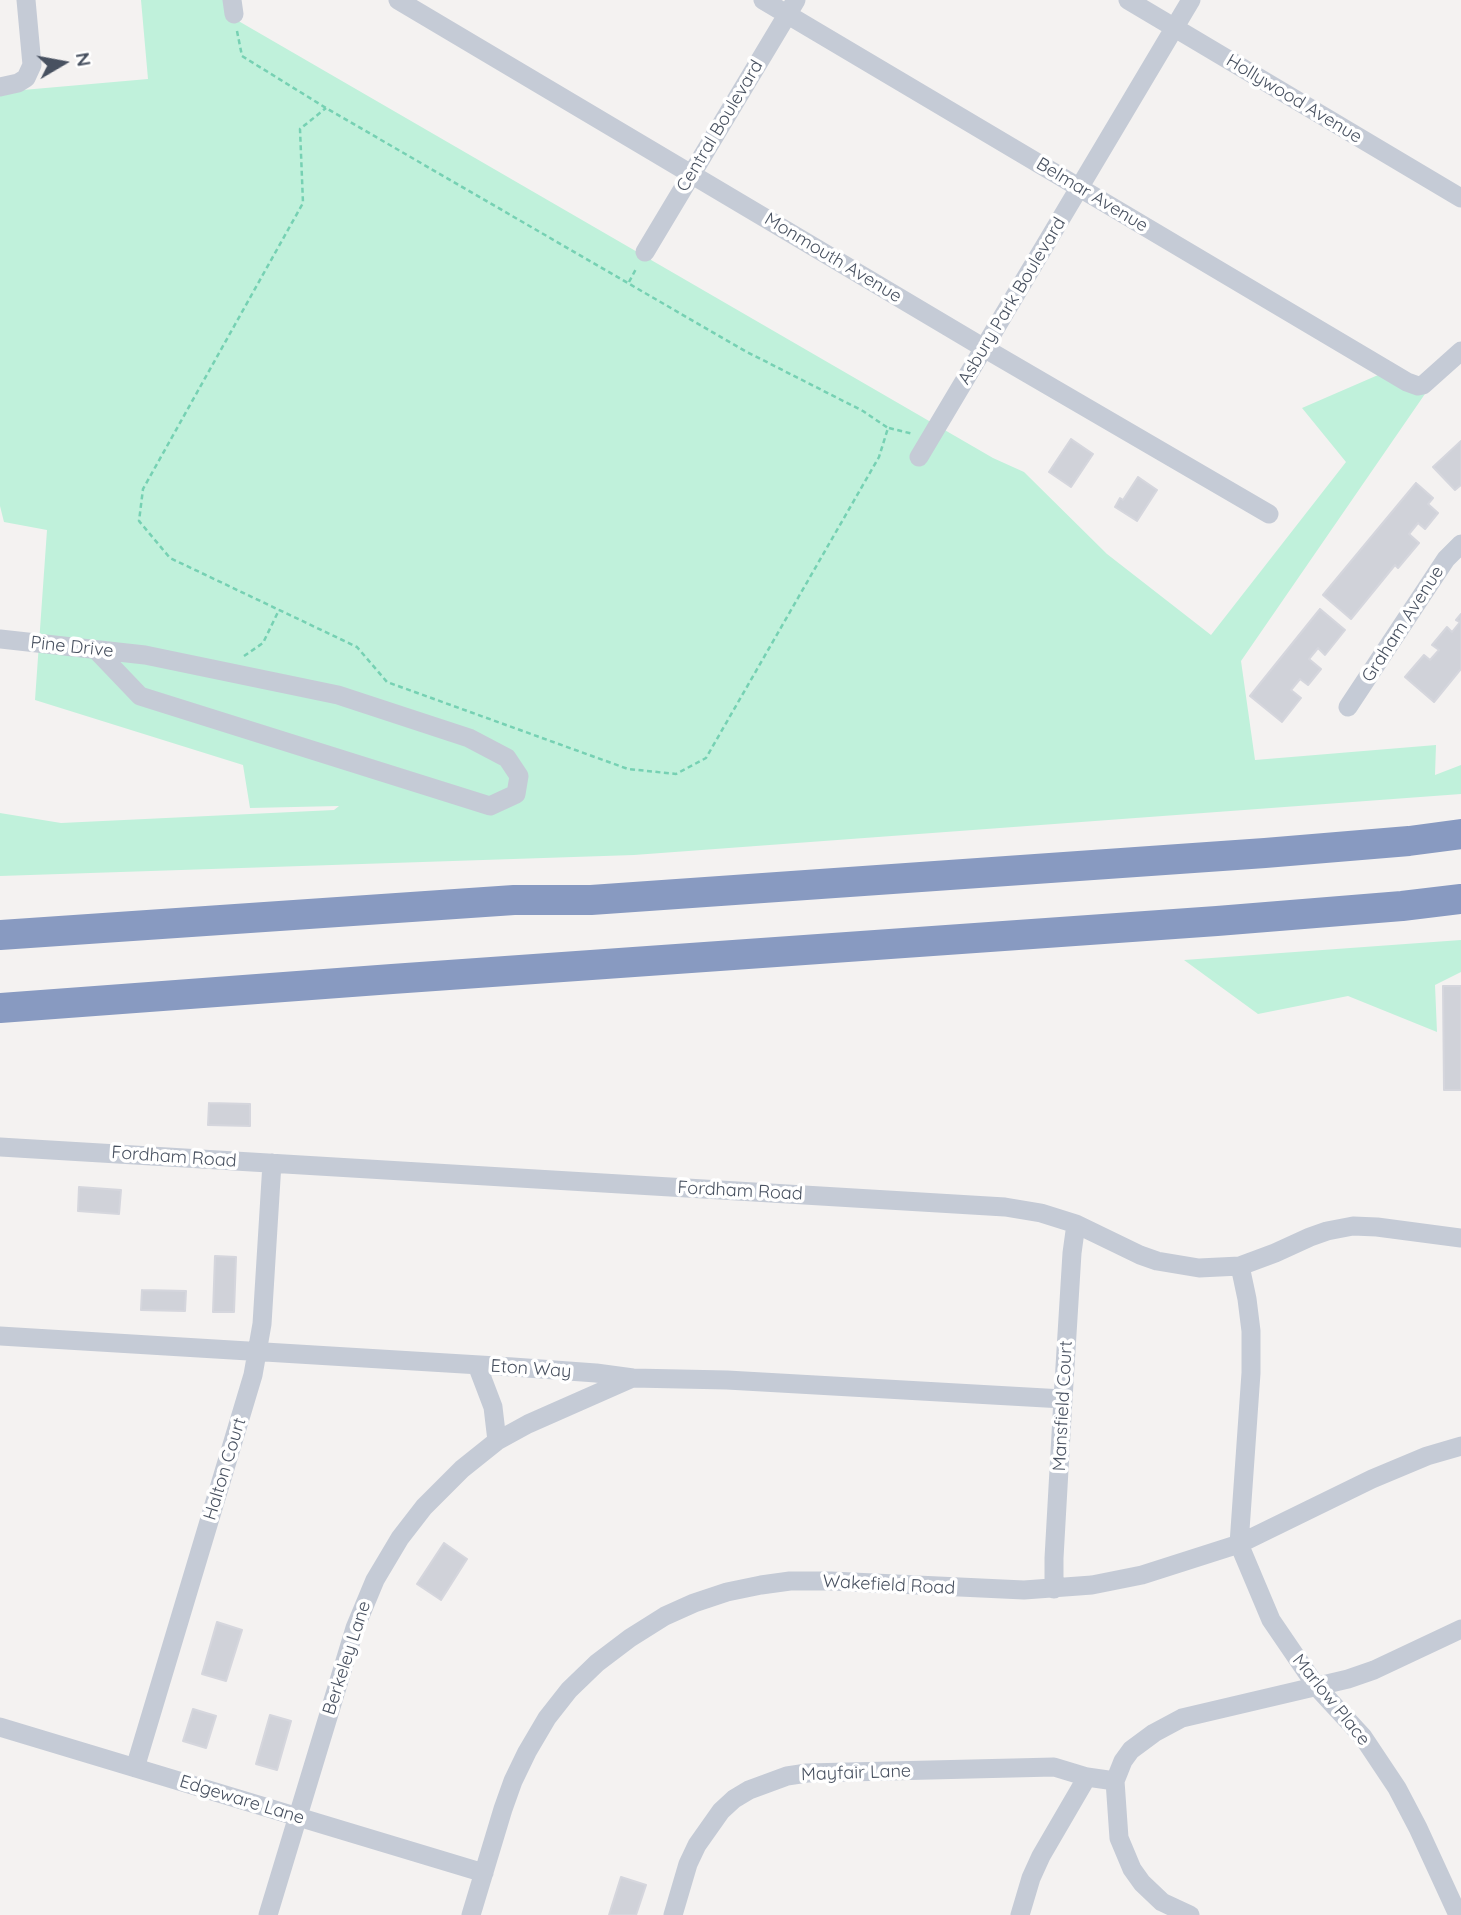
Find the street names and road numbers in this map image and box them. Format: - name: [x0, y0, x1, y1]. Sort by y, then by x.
- street label: Hollywood Avenue: [1222, 50, 1366, 148]
- street label: Central Boulevard: [672, 56, 768, 196]
- street label: Belmar Avenue: [1032, 153, 1152, 237]
- street label: Monmouth Avenue: [760, 208, 906, 308]
- street label: Asbury Park Boulevard: [954, 214, 1070, 388]
- street label: Graham Avenue: [1357, 562, 1449, 686]
- street label: Pine Drive: [29, 632, 115, 662]
- street label: Fordham Road: [111, 1142, 237, 1172]
- street label: Fordham Road: [677, 1177, 803, 1205]
- street label: Mansfield Court: [1049, 1340, 1077, 1472]
- street label: Eton Way: [490, 1355, 572, 1383]
- street label: Halton Court: [199, 1415, 251, 1523]
- street label: Wakefield Road: [822, 1571, 956, 1599]
- street label: Berkeley Lane: [318, 1598, 376, 1718]
- street label: Marlow Place: [1288, 1650, 1374, 1750]
- street label: Mayfair Lane: [801, 1760, 911, 1786]
- street label: Edgeware Lane: [177, 1771, 307, 1829]

